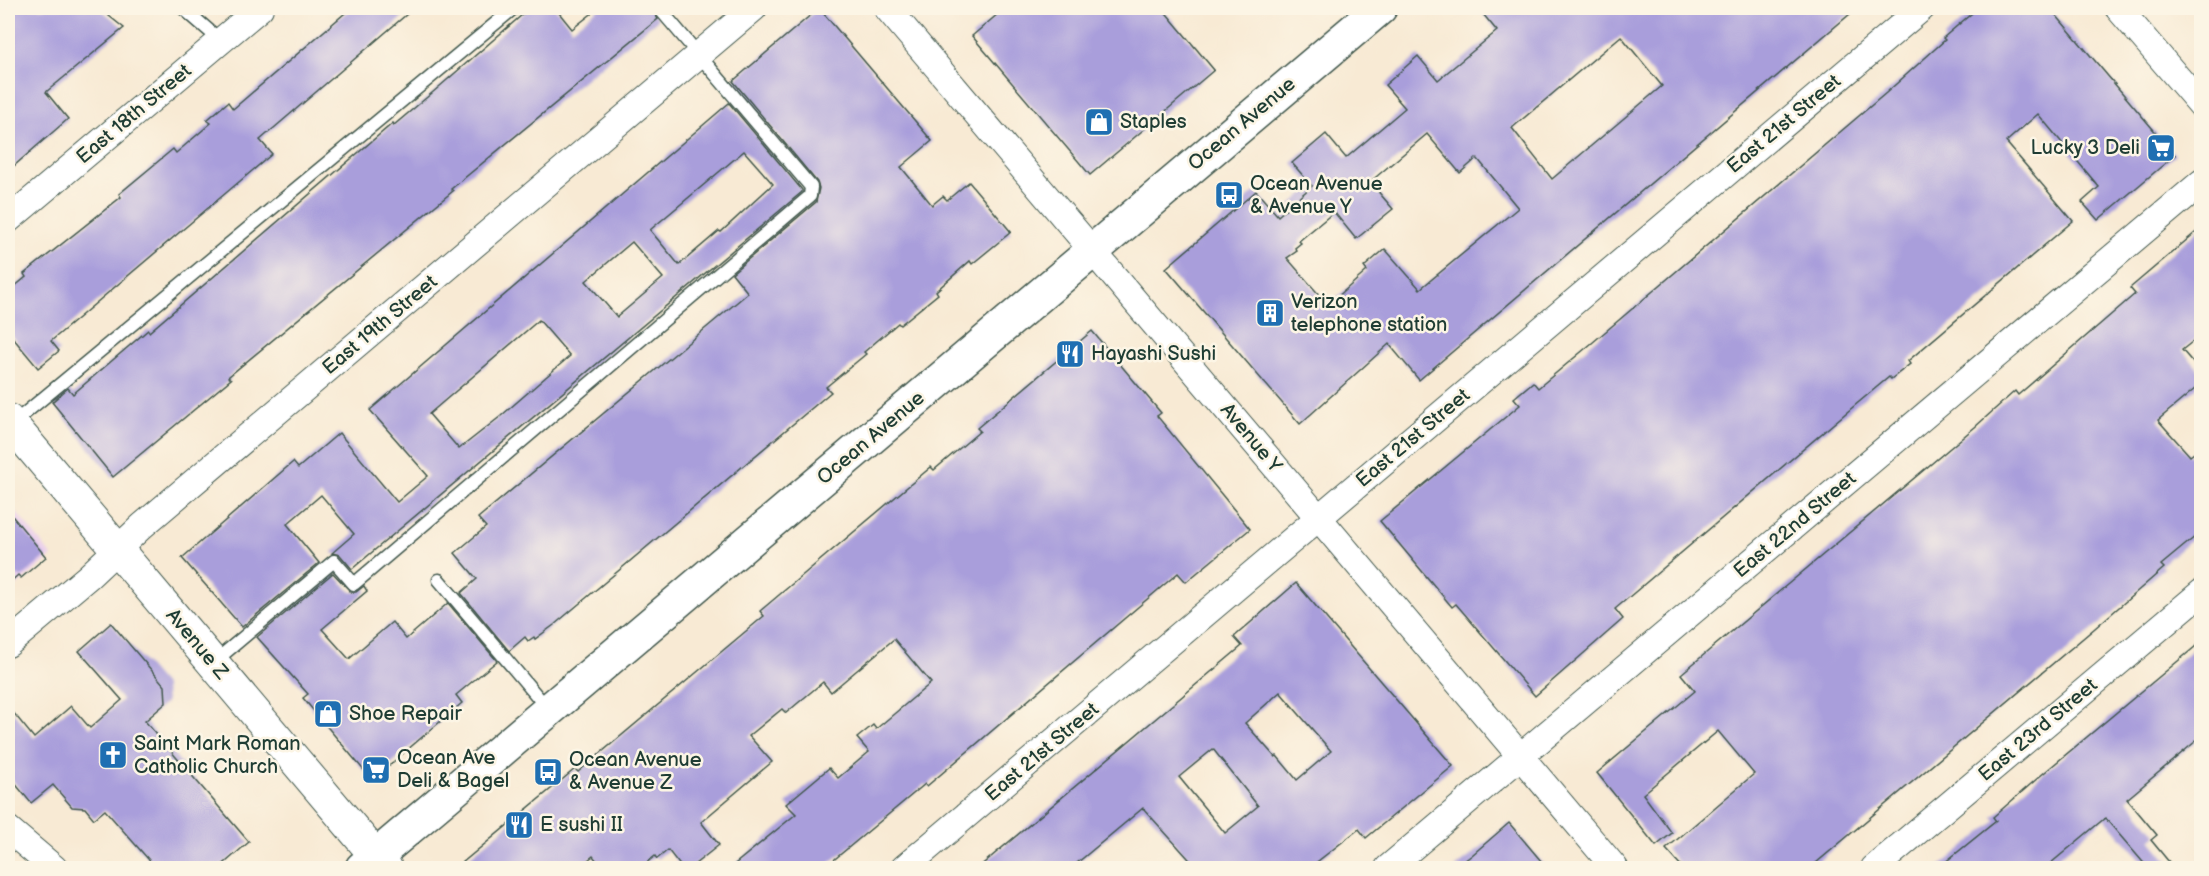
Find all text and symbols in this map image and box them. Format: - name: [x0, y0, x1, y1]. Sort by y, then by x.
- street label: East 18th Street: [72, 59, 196, 169]
- street label: East 21st Street: [1722, 69, 1846, 179]
- street label: Ocean Avenue: [1184, 72, 1301, 176]
- shop icon: Staples: [1083, 106, 1115, 138]
- place label: Staples: [1120, 110, 1187, 134]
- supermarket icon: Lucky 3 Deli: [2145, 132, 2177, 164]
- place label: Lucky 3 Deli: [2030, 136, 2140, 160]
- place label: Ocean Avenue & Avenue Y: [1250, 172, 1383, 219]
- bus stop icon: Ocean Avenue & Avenue Y: [1213, 179, 1245, 211]
- street label: East 19th Street: [318, 270, 442, 380]
- place label: Verizon telephone station: [1291, 290, 1447, 337]
- building icon: Verizon telephone station: [1254, 297, 1286, 329]
- restaurant icon: Hayashi Sushi: [1054, 338, 1086, 370]
- place label: Hayashi Sushi: [1091, 342, 1216, 366]
- street label: East 21st Street: [1351, 383, 1475, 493]
- street label: Ocean Avenue: [813, 386, 930, 490]
- street label: Avenue Y: [1215, 399, 1287, 478]
- street label: East 22nd Street: [1729, 467, 1861, 583]
- street label: Avenue Z: [161, 604, 234, 685]
- street label: East 23rd Street: [1974, 673, 2102, 787]
- street label: East 21st Street: [980, 697, 1104, 807]
- shop icon: Shoe Repair: [312, 698, 344, 730]
- place label: Shoe Repair: [349, 702, 462, 726]
- place label: Saint Mark Roman Catholic Church: [134, 732, 301, 779]
- church icon: Saint Mark Roman Catholic Church: [97, 739, 129, 771]
- place label: Ocean Ave Deli & Bagel: [397, 746, 509, 793]
- place label: Ocean Avenue & Avenue Z: [569, 748, 702, 795]
- supermarket icon: Ocean Ave Deli & Bagel: [360, 754, 392, 786]
- bus stop icon: Ocean Avenue & Avenue Z: [532, 756, 564, 788]
- restaurant icon: E sushi II: [503, 809, 535, 841]
- place label: E sushi II: [540, 813, 623, 837]

